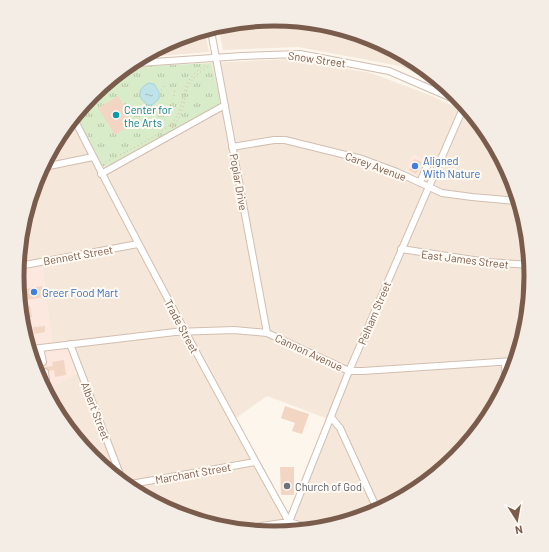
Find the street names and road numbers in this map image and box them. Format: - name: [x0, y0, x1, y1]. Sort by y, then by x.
- street label: Snow Street: [287, 49, 347, 69]
- street label: Carey Avenue: [344, 149, 408, 183]
- street label: Poplar Drive: [228, 153, 250, 211]
- street label: Bennett Street: [42, 242, 114, 268]
- street label: East James Street: [421, 247, 509, 271]
- street label: Pelham Street: [355, 279, 393, 347]
- street label: Trade Street: [162, 297, 202, 355]
- street label: Cannon Avenue: [273, 331, 345, 373]
- street label: Albert Street: [79, 380, 113, 442]
- street label: Marchant Street: [154, 460, 232, 486]

